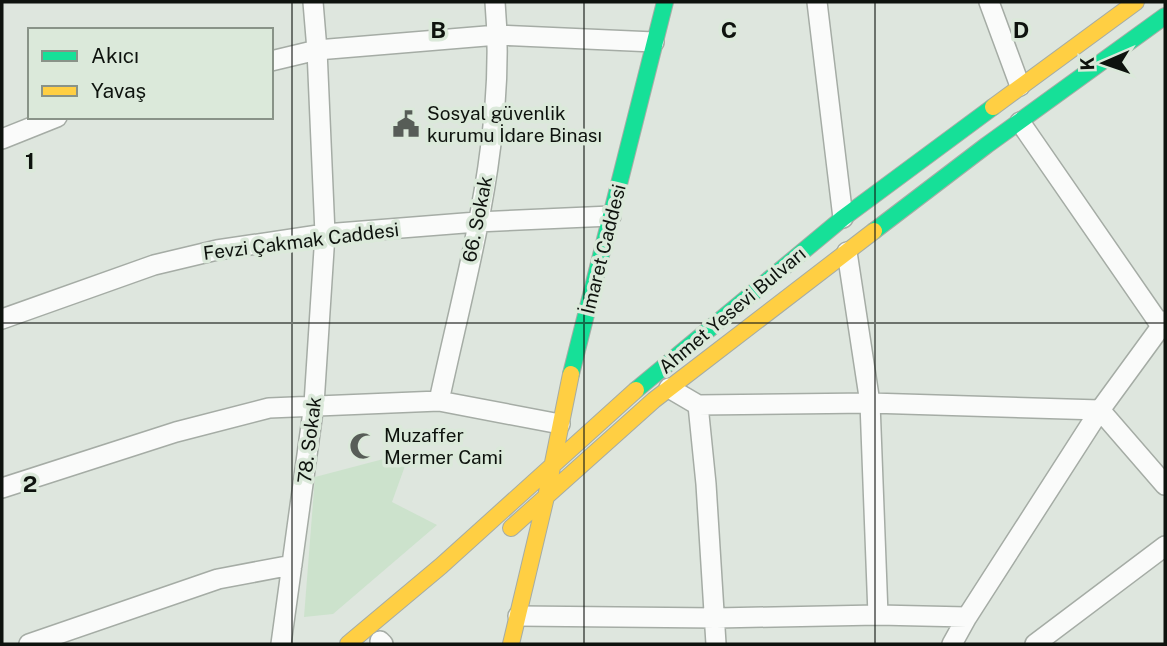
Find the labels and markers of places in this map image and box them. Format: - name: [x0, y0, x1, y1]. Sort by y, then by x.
- place label: Sosyal güvenlik kurumu İdare Binası: [427, 102, 602, 146]
- public building icon: Sosyal güvenlik kurumu İdare Binası: [391, 109, 421, 139]
- place label: Muzaffer Mermer Cami: [384, 424, 503, 468]
- mosque icon: Muzaffer Mermer Cami: [348, 431, 378, 461]

